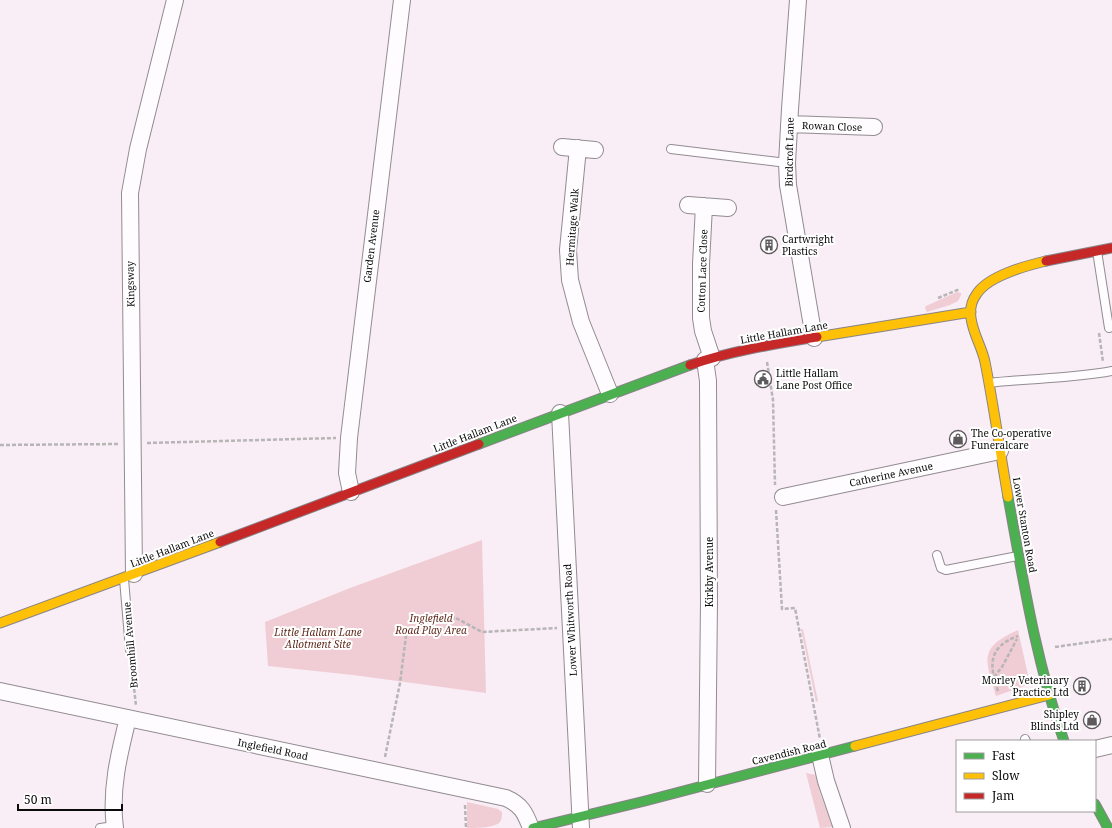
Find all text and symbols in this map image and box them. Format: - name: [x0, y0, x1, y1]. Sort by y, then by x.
- street label: Birdcroft Lane: [781, 117, 797, 187]
- street label: Rowan Close: [802, 118, 862, 134]
- street label: Hermitage Walk: [562, 188, 582, 266]
- street label: Garden Avenue: [360, 209, 382, 283]
- street label: Cotton Lace Close: [694, 229, 710, 313]
- place label: Cartwright Plastics: [782, 232, 834, 258]
- building icon: Cartwright Plastics: [759, 235, 779, 255]
- street label: Kingsway: [123, 260, 137, 307]
- street label: Little Hallam Lane: [739, 317, 829, 347]
- place label: Little Hallam Lane Post Office: [776, 366, 852, 392]
- public building icon: Little Hallam Lane Post Office: [753, 369, 773, 389]
- street label: Little Hallam Lane: [431, 411, 519, 455]
- place label: The Co-operative Funeralcare: [971, 426, 1052, 452]
- shop icon: The Co-operative Funeralcare: [948, 429, 968, 449]
- street label: Catherine Avenue: [848, 458, 934, 490]
- street label: Lower Stanton Road: [1010, 476, 1040, 574]
- street label: Little Hallam Lane: [128, 526, 216, 570]
- street label: Kirkby Avenue: [702, 537, 716, 607]
- street label: Lower Whitworth Road: [560, 563, 580, 677]
- street label: Broomhill Avenue: [119, 601, 141, 689]
- park label: Inglefield Road Play Area: [394, 611, 467, 637]
- park label: Little Hallam Lane Allotment Site: [273, 625, 362, 651]
- place label: Morley Veterinary Practice Ltd: [982, 673, 1069, 699]
- building icon: Morley Veterinary Practice Ltd: [1072, 676, 1092, 696]
- place label: Shipley Blinds Ltd: [1031, 707, 1079, 733]
- shop icon: Shipley Blinds Ltd: [1082, 710, 1102, 730]
- street label: Inglefield Road: [236, 735, 310, 763]
- street label: Cavendish Road: [750, 736, 828, 768]
- legend: [956, 740, 1096, 812]
- text: Fast: [992, 747, 1015, 764]
- text: Slow: [992, 767, 1020, 784]
- scale bar: [18, 786, 122, 812]
- text: Jam: [991, 787, 1014, 804]
- text: 50 m: [24, 791, 52, 808]

